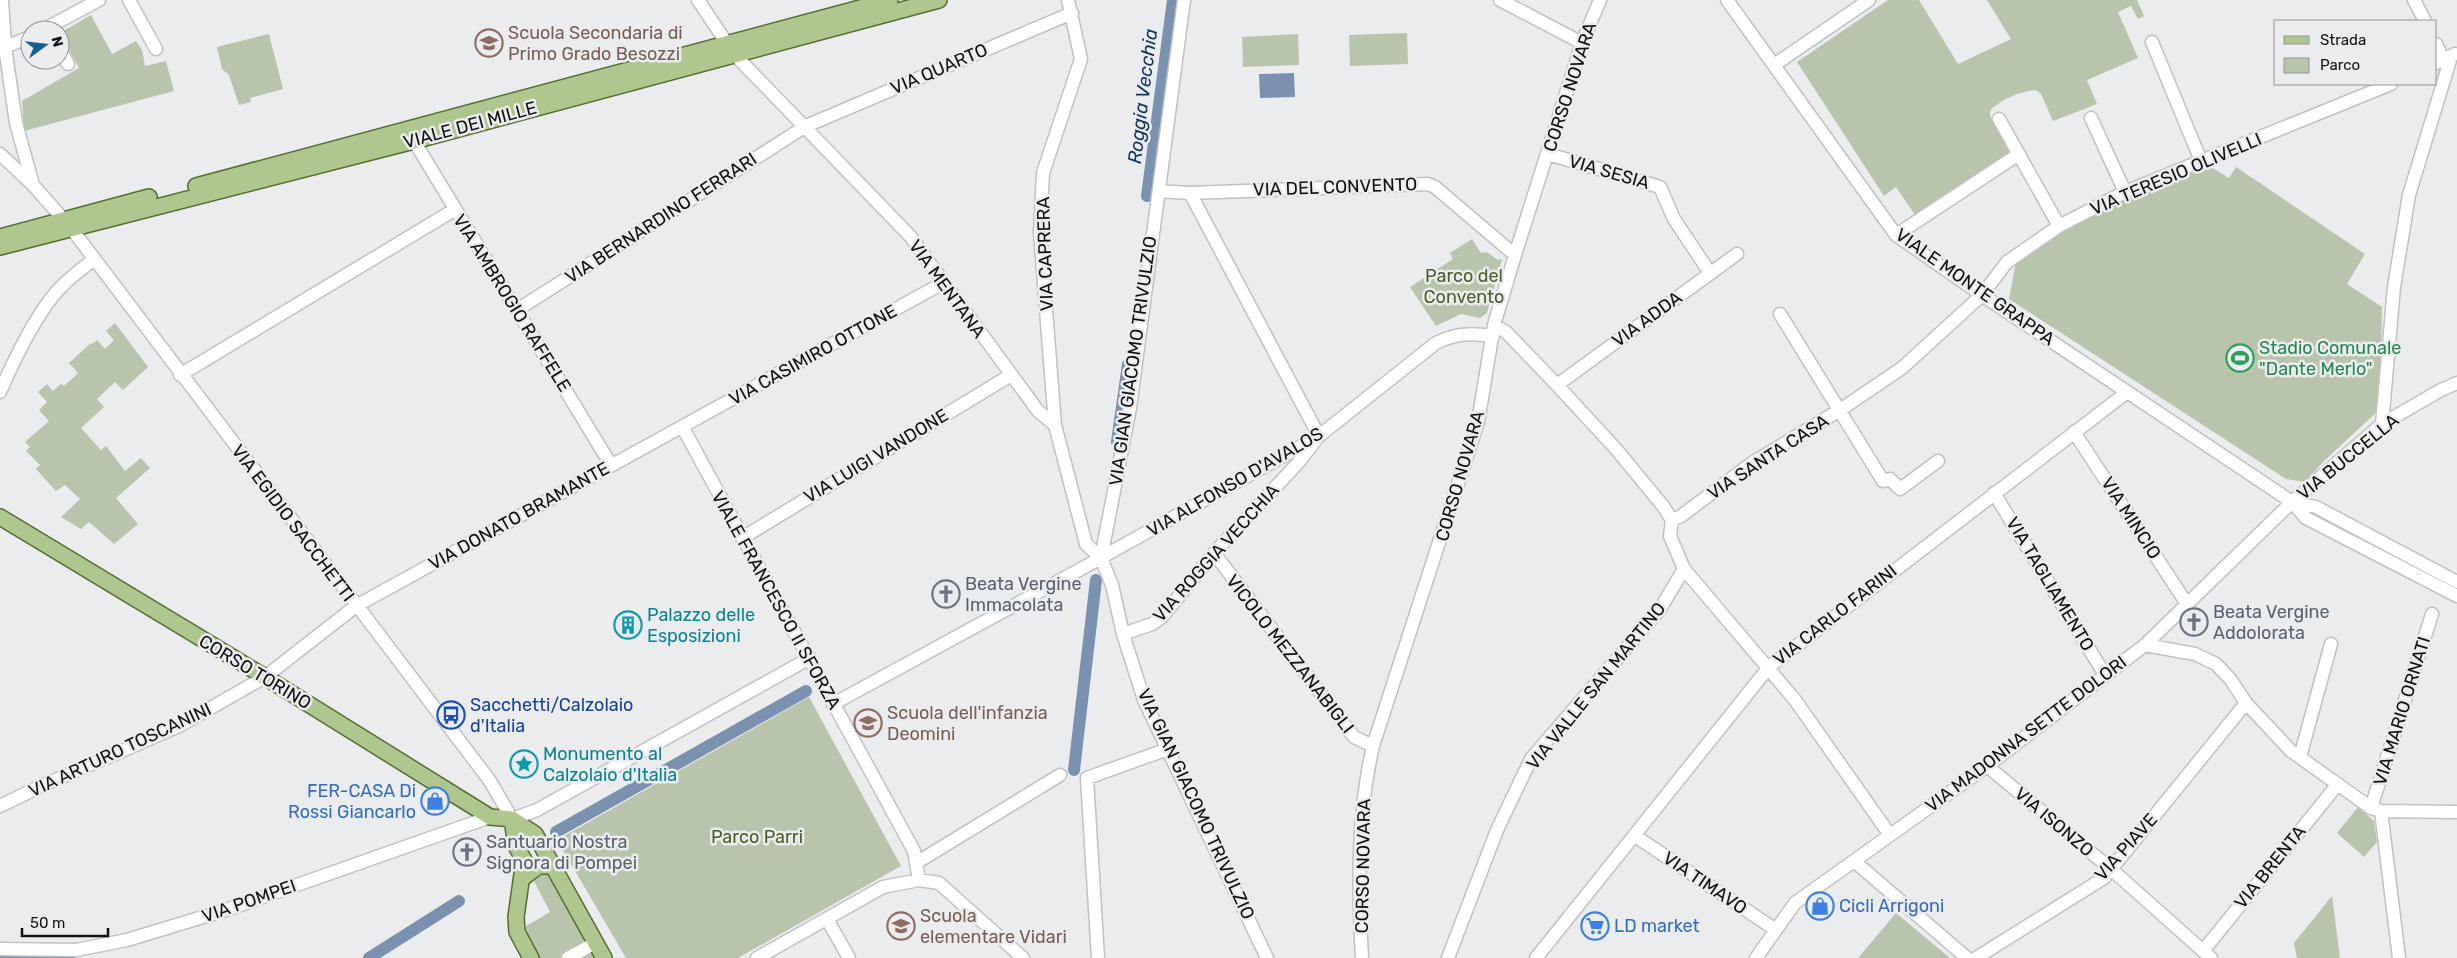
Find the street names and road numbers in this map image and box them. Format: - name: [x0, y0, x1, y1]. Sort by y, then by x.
- street label: CORSO NOVARA: [1539, 19, 1601, 155]
- street label: VIA QUARTO: [887, 39, 991, 99]
- street label: VIALE DEI MILLE: [401, 97, 539, 153]
- street label: VIA TERESIO OLIVELLI: [2087, 128, 2265, 220]
- street label: VIA BERNARDINO FERRARI: [561, 148, 761, 288]
- street label: VIA SESIA: [1566, 150, 1652, 194]
- street label: VIA DEL CONVENTO: [1253, 173, 1417, 201]
- street label: VIA CAPRERA: [1032, 196, 1058, 312]
- street label: VIA AMBROGIO RAFFELE: [448, 210, 576, 396]
- street label: VIALE MONTE GRAPPA: [1891, 224, 2059, 350]
- street label: VIA GIAN GIACOMO TRIVULZIO: [1105, 235, 1161, 487]
- street label: VIA MENTANA: [904, 236, 990, 342]
- street label: VIA ADDA: [1608, 286, 1686, 352]
- street label: VIA CASIMIRO OTTONE: [725, 300, 901, 410]
- street label: VIA LUIGI VANDONE: [800, 404, 952, 508]
- street label: CORSO NOVARA: [1431, 408, 1489, 544]
- street label: VIA BUCCELLA: [2293, 409, 2403, 505]
- street label: VIA SANTA CASA: [1703, 410, 1833, 504]
- street label: VIA ALFONSO D'AVALOS: [1143, 422, 1327, 542]
- street label: VIA EGIDIO SACCHETTI: [227, 440, 359, 606]
- street label: VIA DONATO BRAMANTE: [425, 457, 613, 575]
- street label: VIA MINCIO: [2096, 473, 2166, 563]
- street label: VIA ROGGIA VECCHIA: [1148, 480, 1284, 626]
- street label: VIALE FRANCESCO II SFORZA: [707, 487, 845, 713]
- street label: VIA TAGLIAMENTO: [2001, 513, 2099, 655]
- street label: VIA CARLO FARINI: [1769, 560, 1901, 670]
- street label: VICOLO MEZZANABIGLI: [1221, 570, 1359, 738]
- street label: VIA VALLE SAN MARTINO: [1522, 598, 1670, 774]
- street label: CORSO TORINO: [195, 630, 315, 714]
- street label: VIA MARIO ORNATI: [2369, 634, 2435, 788]
- street label: VIA MADONNA SETTE DOLORI: [1921, 651, 2131, 817]
- street label: VIA GIAN GIACOMO TRIVULZIO: [1133, 685, 1259, 923]
- street label: VIA ARTURO TOSCANINI: [25, 698, 215, 802]
- street label: VIA ISONZO: [2010, 783, 2098, 861]
- street label: CORSO NOVARA: [1351, 798, 1375, 934]
- street label: VIA PIAVE: [2090, 809, 2162, 885]
- street label: VIA BRENTA: [2230, 821, 2310, 913]
- street label: VIA TIMAVO: [1659, 847, 1751, 919]
- street label: VIA POMPEI: [199, 875, 299, 927]

